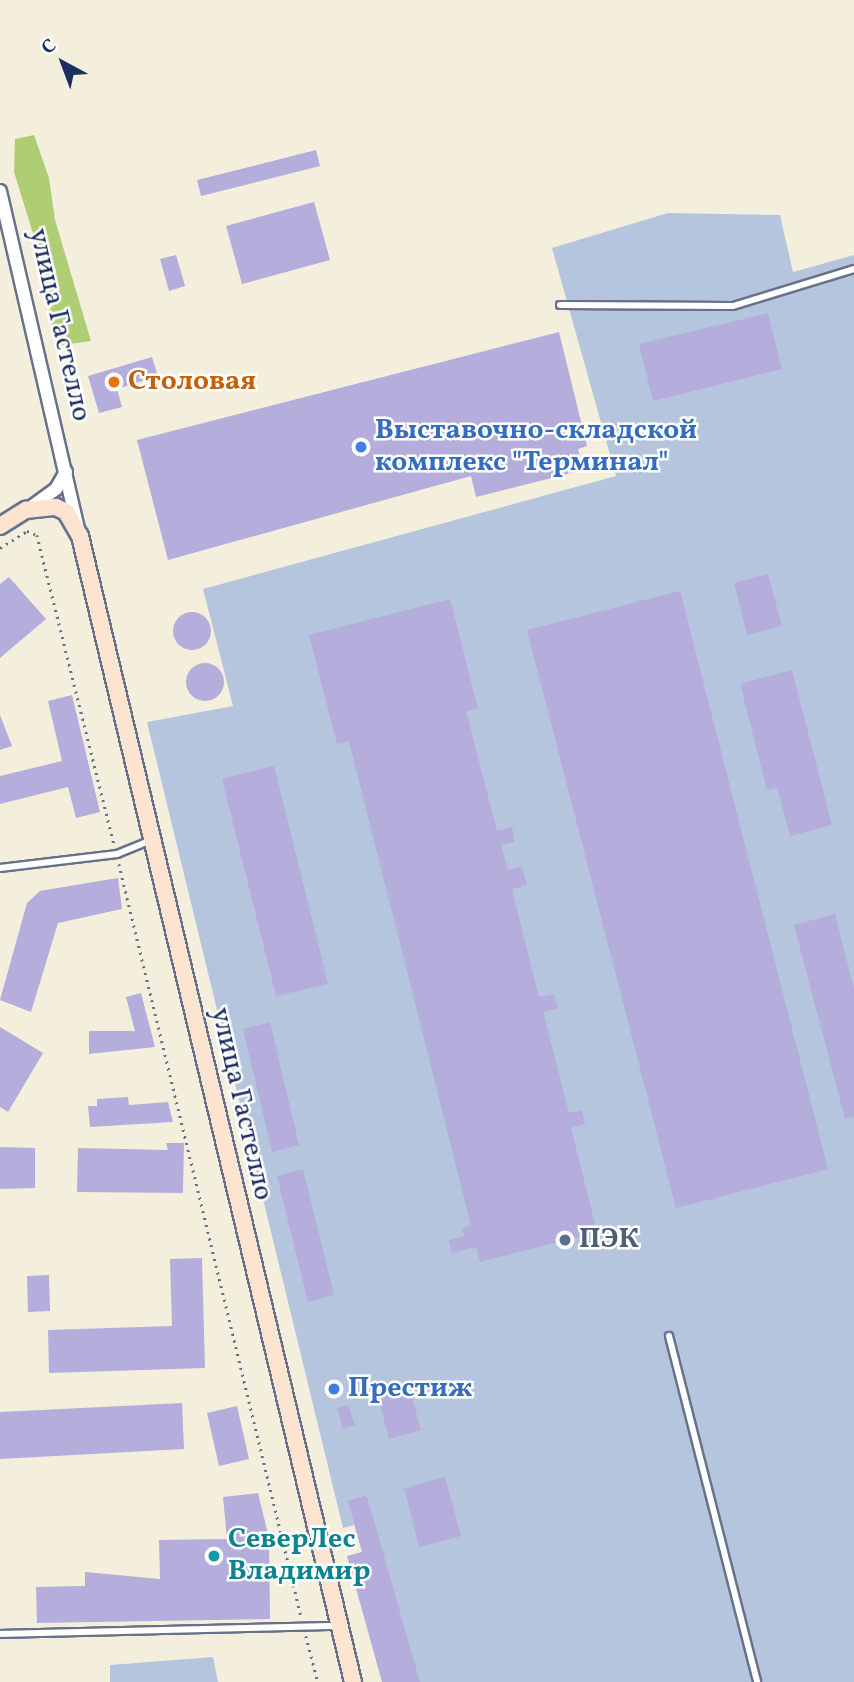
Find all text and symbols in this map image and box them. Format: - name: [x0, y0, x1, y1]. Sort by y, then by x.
- north arrow: [28, 28, 98, 98]
- text: С: [36, 33, 62, 61]
- street label: улица Гастелло: [20, 225, 98, 425]
- place label: Столовая: [128, 365, 256, 399]
- marker: Столовая: [106, 374, 122, 390]
- place label: Выставочно-складской комплекс "Терминал": [375, 414, 697, 480]
- marker: Выставочно-складской комплекс "Терминал": [353, 439, 369, 455]
- street label: улица Гастелло: [202, 1004, 280, 1204]
- place label: ПЭК: [579, 1223, 639, 1257]
- marker: ПЭК: [557, 1232, 573, 1248]
- place label: Престиж: [348, 1372, 473, 1406]
- marker: Престиж: [326, 1381, 342, 1397]
- place label: СеверЛес Владимир: [228, 1523, 370, 1589]
- marker: СеверЛес Владимир: [206, 1548, 222, 1564]

